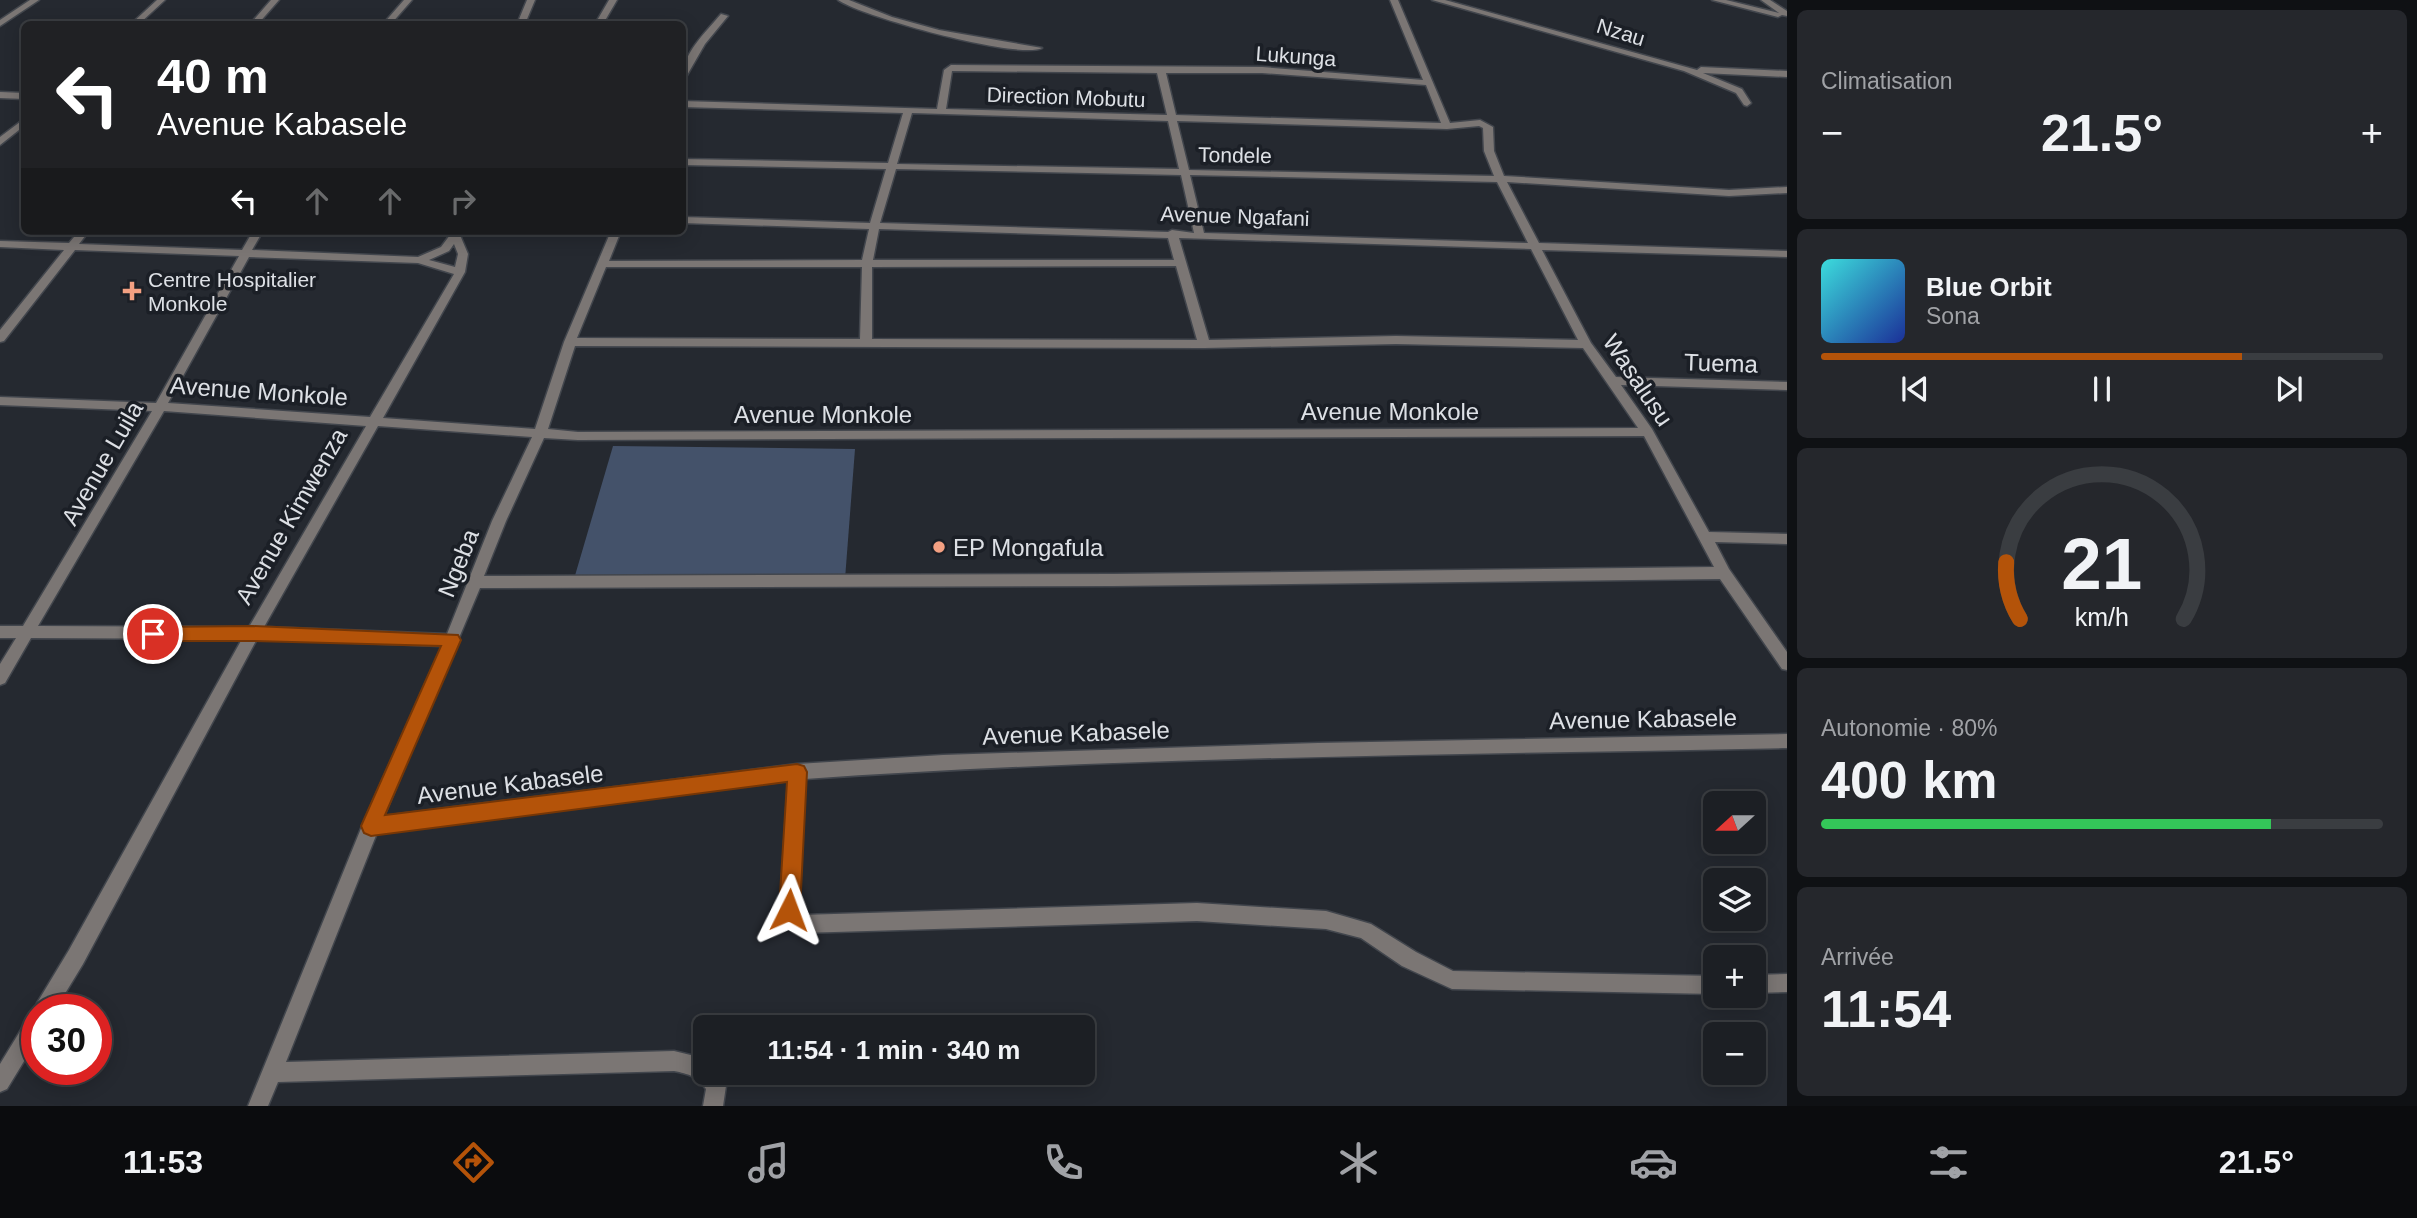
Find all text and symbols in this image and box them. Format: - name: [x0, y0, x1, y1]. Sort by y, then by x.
- street label: Nzau: [1594, 14, 1648, 50]
- street label: Lukunga: [1255, 42, 1337, 70]
- icon: left: [42, 49, 133, 140]
- text: 40 m: [157, 49, 269, 103]
- text: Climatisation: [1821, 68, 1953, 94]
- street label: Direction Mobutu: [986, 83, 1146, 111]
- text: 21.5°: [2041, 104, 2163, 162]
- text: Avenue Kabasele: [157, 106, 407, 142]
- text: −: [1821, 112, 1843, 154]
- text: +: [2361, 112, 2383, 154]
- street label: Tondele: [1198, 143, 1272, 167]
- icon: left: [225, 182, 263, 220]
- icon: ahead: [298, 182, 336, 220]
- icon: ahead: [371, 182, 409, 220]
- icon: right: [444, 182, 482, 220]
- street label: Avenue Ngafani: [1160, 202, 1310, 230]
- place label: Centre Hospitalier Monkole: [148, 268, 316, 315]
- text: Blue Orbit: [1926, 272, 2052, 302]
- marker: Centre Hospitalier Monkole: [122, 281, 142, 301]
- text: Sona: [1926, 303, 1980, 329]
- street label: Wasalusu: [1598, 329, 1678, 431]
- street label: Tuema: [1684, 348, 1759, 378]
- icon: previous: [1896, 370, 1934, 408]
- icon: pause: [2083, 370, 2121, 408]
- icon: next: [2270, 370, 2308, 408]
- street label: Avenue Monkole: [169, 371, 349, 411]
- street label: Avenue Luila: [56, 396, 149, 530]
- street label: Avenue Monkole: [1301, 398, 1479, 425]
- street label: Avenue Monkole: [734, 401, 912, 428]
- street label: Avenue Kimwenza: [230, 423, 353, 609]
- text: 21: [2062, 523, 2142, 604]
- street label: Ngeba: [432, 525, 484, 601]
- place label: EP Mongafula: [953, 534, 1104, 561]
- marker: EP Mongafula: [931, 539, 947, 555]
- text: km/h: [2075, 603, 2129, 631]
- pin: [123, 604, 183, 664]
- icon: arrive: [134, 615, 172, 653]
- street label: Avenue Kabasele: [1549, 704, 1737, 734]
- text: Autonomie · 80%: [1821, 715, 1997, 741]
- street label: Avenue Kabasele: [982, 716, 1170, 750]
- text: 400 km: [1821, 751, 1997, 809]
- street label: Avenue Kabasele: [415, 759, 605, 809]
- north arrow: [1703, 791, 1766, 854]
- map controls: [1703, 791, 1766, 1085]
- button: layers: [1703, 868, 1766, 931]
- position arrow: [752, 873, 826, 947]
- text: Arrivée: [1821, 944, 1894, 970]
- button: +: [1703, 945, 1766, 1008]
- text: 11:54: [1821, 980, 1951, 1038]
- speed limit sign: 30: [21, 994, 112, 1085]
- button: −: [1703, 1022, 1766, 1085]
- text: 11:54 · 1 min · 340 m: [768, 1035, 1020, 1065]
- icon: directions: [449, 1138, 498, 1187]
- icon: music: [744, 1138, 793, 1187]
- icon: phone: [1039, 1138, 1088, 1187]
- icon: climate: [1334, 1138, 1383, 1187]
- icon: car: [1629, 1138, 1678, 1187]
- icon: filters: [1924, 1138, 1973, 1187]
- text: 11:53: [123, 1144, 203, 1180]
- text: 21.5°: [2219, 1144, 2294, 1180]

